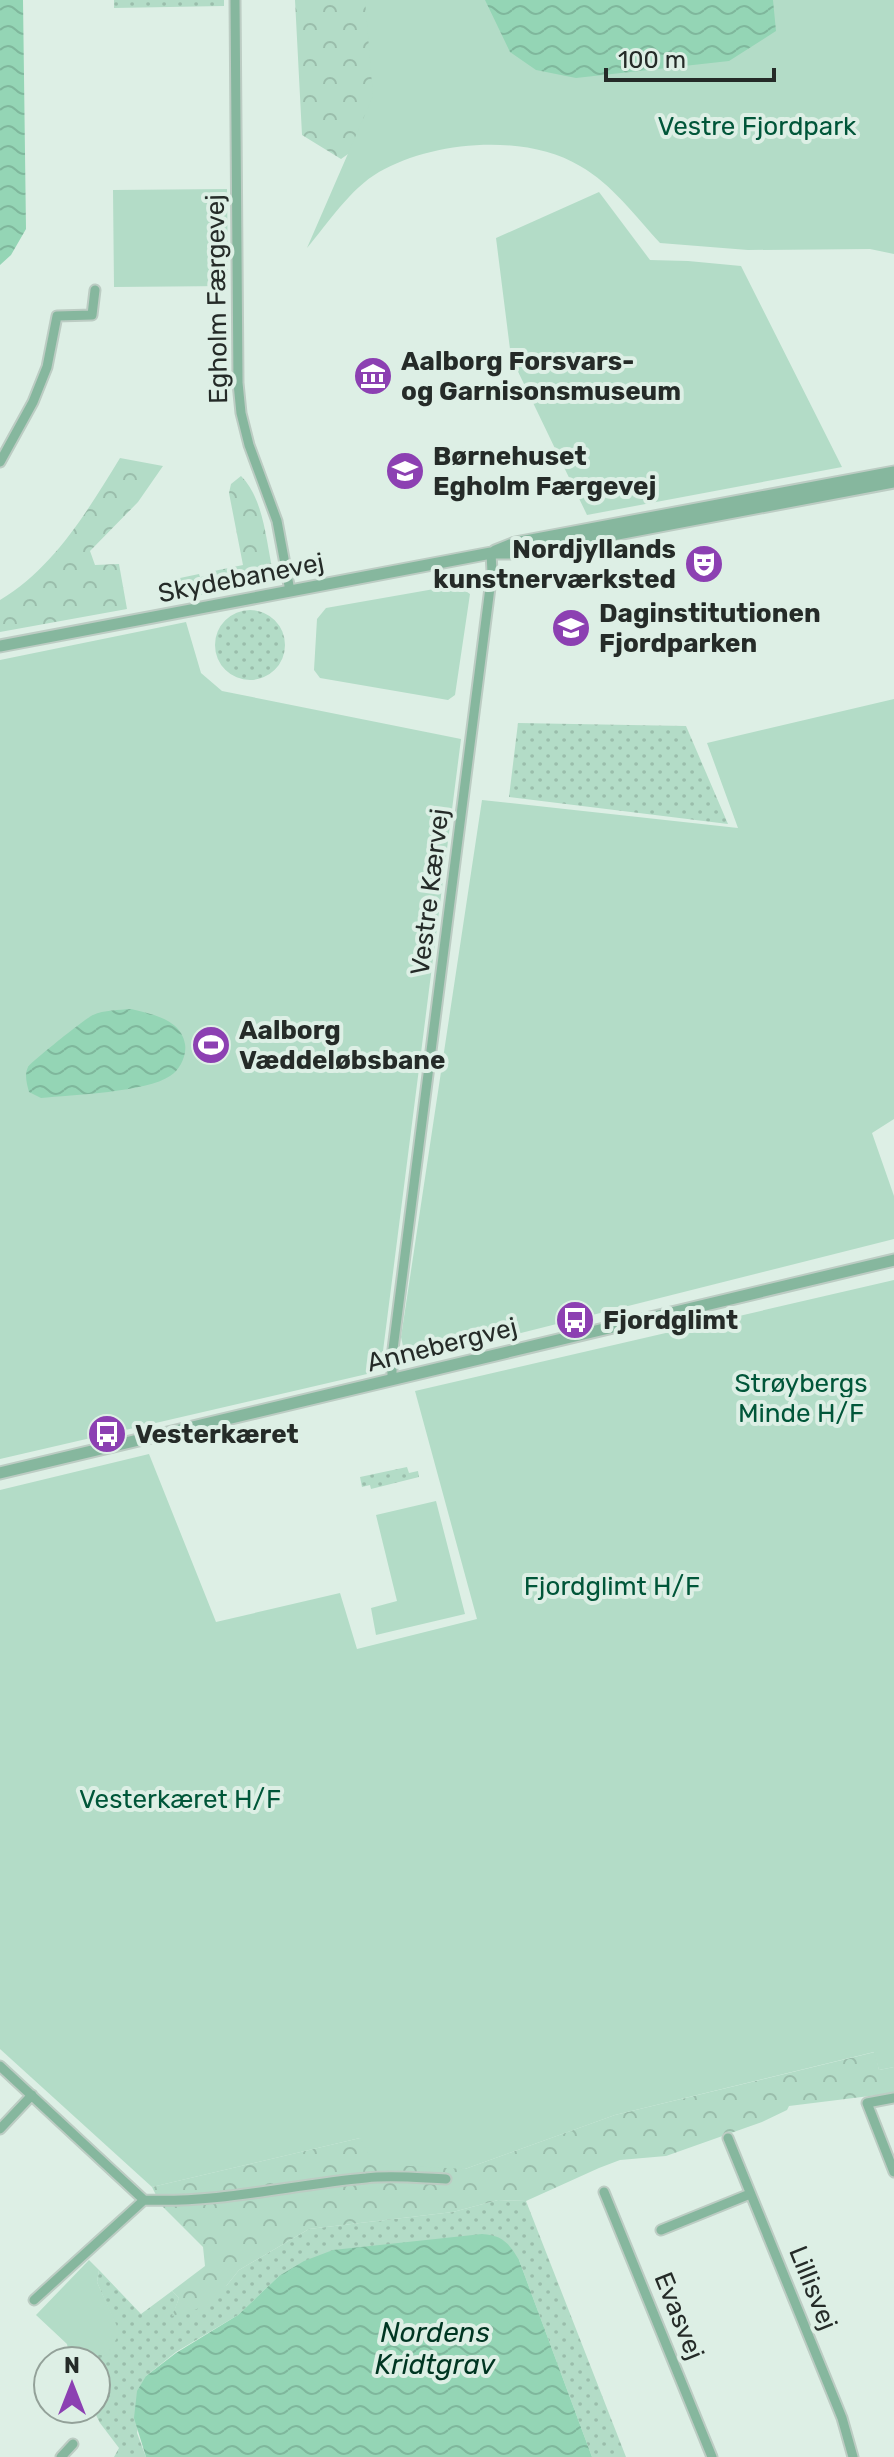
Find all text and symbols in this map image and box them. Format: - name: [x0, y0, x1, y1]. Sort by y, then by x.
- scale bar: [606, 32, 774, 82]
- text: 100 m: [618, 46, 686, 74]
- park label: Vestre Fjordpark: [657, 111, 857, 142]
- street label: Egholm Færgevej: [200, 194, 234, 404]
- place label: Aalborg Forsvars- og Garnisonsmuseum: [401, 346, 681, 407]
- museum icon: Aalborg Forsvars- og Garnisonsmuseum: [352, 355, 394, 397]
- place label: Børnehuset Egholm Færgevej: [433, 441, 656, 502]
- school or university icon: Børnehuset Egholm Færgevej: [384, 450, 426, 492]
- place label: Nordjyllands kunstnerværksted: [433, 534, 676, 595]
- theatre icon: Nordjyllands kunstnerværksted: [683, 543, 725, 585]
- street label: Skydebanevej: [155, 547, 327, 609]
- place label: Daginstitutionen Fjordparken: [599, 598, 821, 659]
- school or university icon: Daginstitutionen Fjordparken: [550, 607, 592, 649]
- street label: Vestre Kærvej: [404, 807, 456, 977]
- place label: Aalborg Væddeløbsbane: [239, 1015, 446, 1076]
- sports icon: Aalborg Væddeløbsbane: [190, 1024, 232, 1066]
- bus stop icon: Fjordglimt: [554, 1299, 596, 1341]
- place label: Fjordglimt: [603, 1305, 738, 1336]
- street label: Annebergvej: [364, 1311, 520, 1379]
- park label: Strøybergs Minde H/F: [734, 1368, 868, 1429]
- bus stop icon: Vesterkæret: [86, 1413, 128, 1455]
- place label: Vesterkæret: [135, 1419, 299, 1450]
- park label: Fjordglimt H/F: [524, 1571, 700, 1602]
- park label: Vesterkæret H/F: [79, 1784, 281, 1815]
- street label: Lillisvej: [782, 2242, 844, 2334]
- street label: Evasvej: [647, 2268, 711, 2364]
- water label: Nordens Kridtgrav: [375, 2316, 496, 2381]
- north arrow: [32, 2345, 112, 2425]
- text: N: [64, 2352, 80, 2379]

